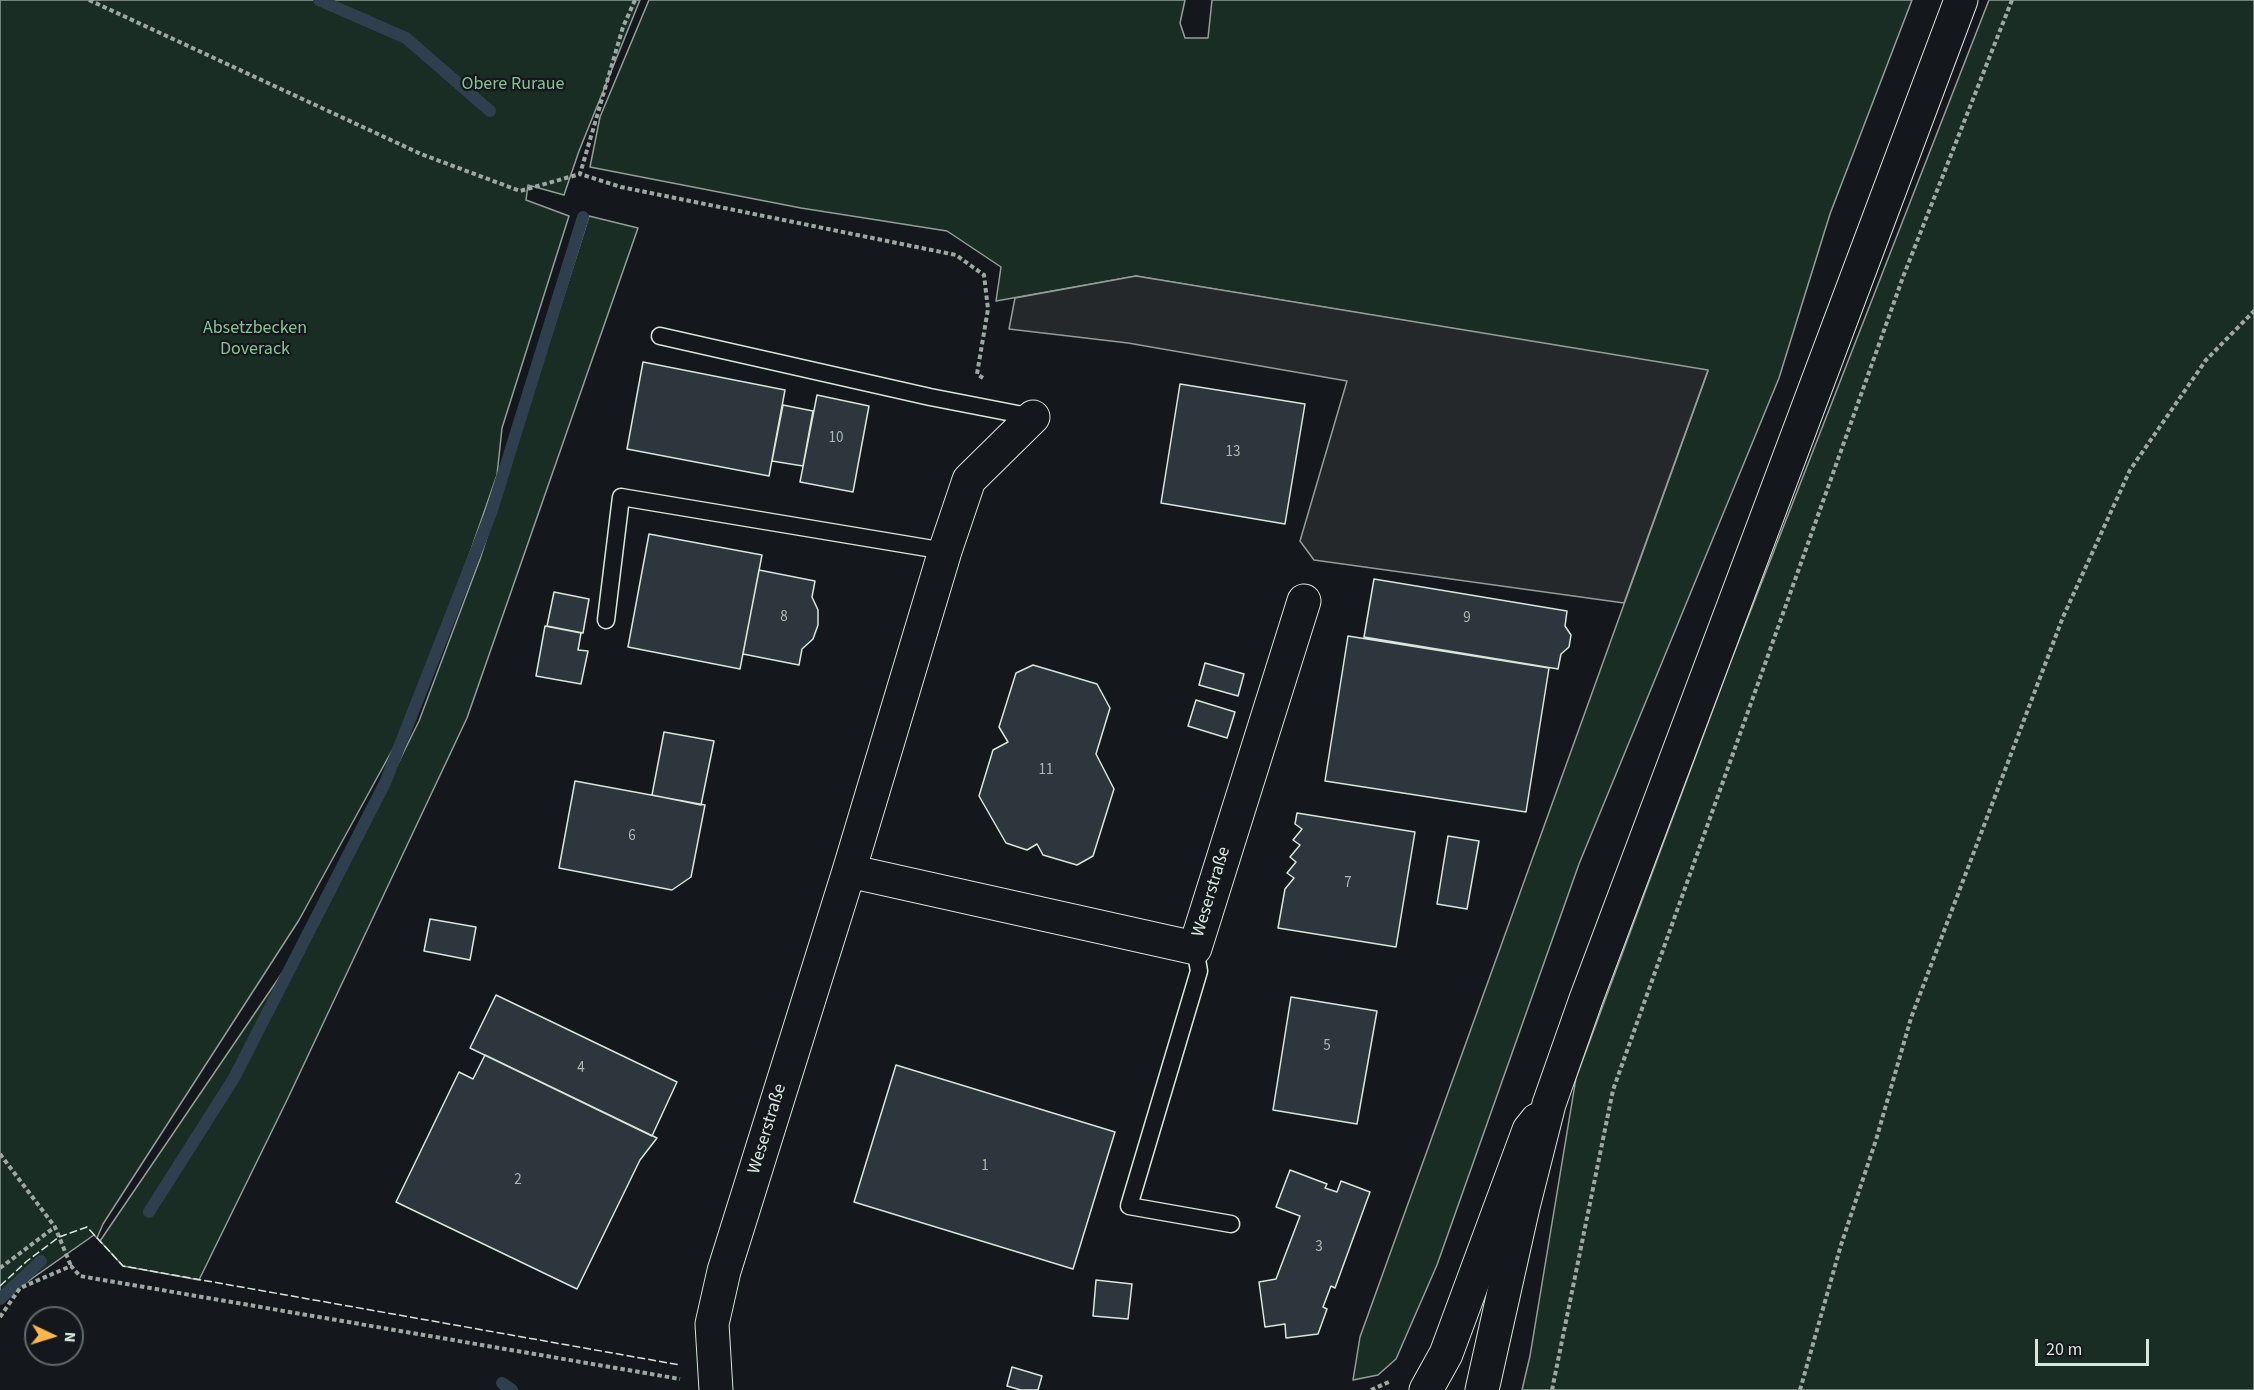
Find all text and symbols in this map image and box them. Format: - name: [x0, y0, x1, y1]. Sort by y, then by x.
- park label: Obere Ruraue: [461, 74, 565, 96]
- park label: Absetzbecken Doverack: [203, 318, 307, 360]
- house number: 10: [829, 430, 843, 448]
- house number: 13: [1226, 444, 1240, 462]
- house number: 8: [780, 609, 788, 627]
- house number: 9: [1463, 610, 1471, 628]
- house number: 11: [1039, 762, 1053, 780]
- house number: 6: [628, 828, 636, 846]
- street label: Weserstraße: [1188, 844, 1236, 940]
- house number: 7: [1344, 875, 1352, 893]
- house number: 5: [1323, 1038, 1331, 1056]
- house number: 4: [577, 1060, 585, 1078]
- street label: Weserstraße: [744, 1081, 792, 1177]
- house number: 1: [981, 1158, 989, 1176]
- house number: 2: [514, 1172, 522, 1190]
- house number: 3: [1315, 1239, 1323, 1257]
- north arrow: [24, 1306, 84, 1366]
- scale bar: [2038, 1327, 2152, 1365]
- text: N: [59, 1331, 81, 1343]
- text: 20 m: [2046, 1337, 2082, 1362]

